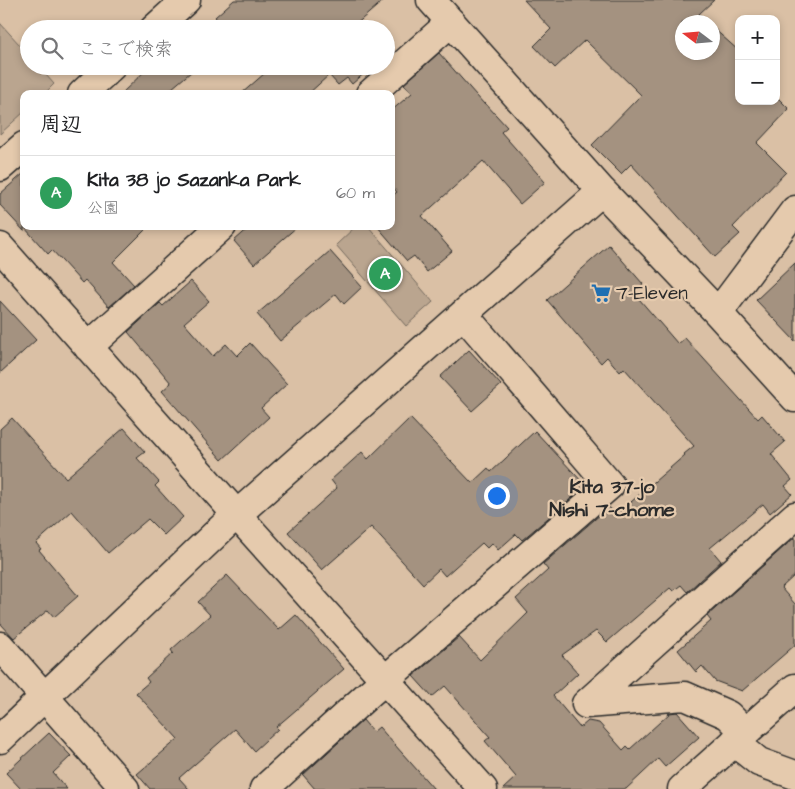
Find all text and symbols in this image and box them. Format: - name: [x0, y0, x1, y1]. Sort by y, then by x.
- north arrow: [675, 15, 720, 60]
- map controls: [735, 15, 780, 105]
- button: +: [735, 15, 780, 60]
- search box: [20, 20, 395, 75]
- icon: search: [38, 34, 66, 62]
- text: ここで検索: [78, 36, 173, 63]
- button: −: [735, 60, 780, 105]
- text: 周辺: [40, 110, 82, 139]
- text: Kita 38 jo Sazanka Park: [87, 167, 301, 194]
- text: A: [51, 182, 61, 204]
- text: 60 m: [336, 182, 375, 204]
- text: 公園: [87, 197, 119, 219]
- pin: A: [369, 255, 401, 293]
- place label: 7-Eleven: [616, 280, 688, 307]
- supermarket icon: 7-Eleven: [590, 282, 612, 304]
- district label: Kita 37-jo Nishi 7-chome: [549, 473, 675, 524]
- your location: [484, 483, 510, 509]

